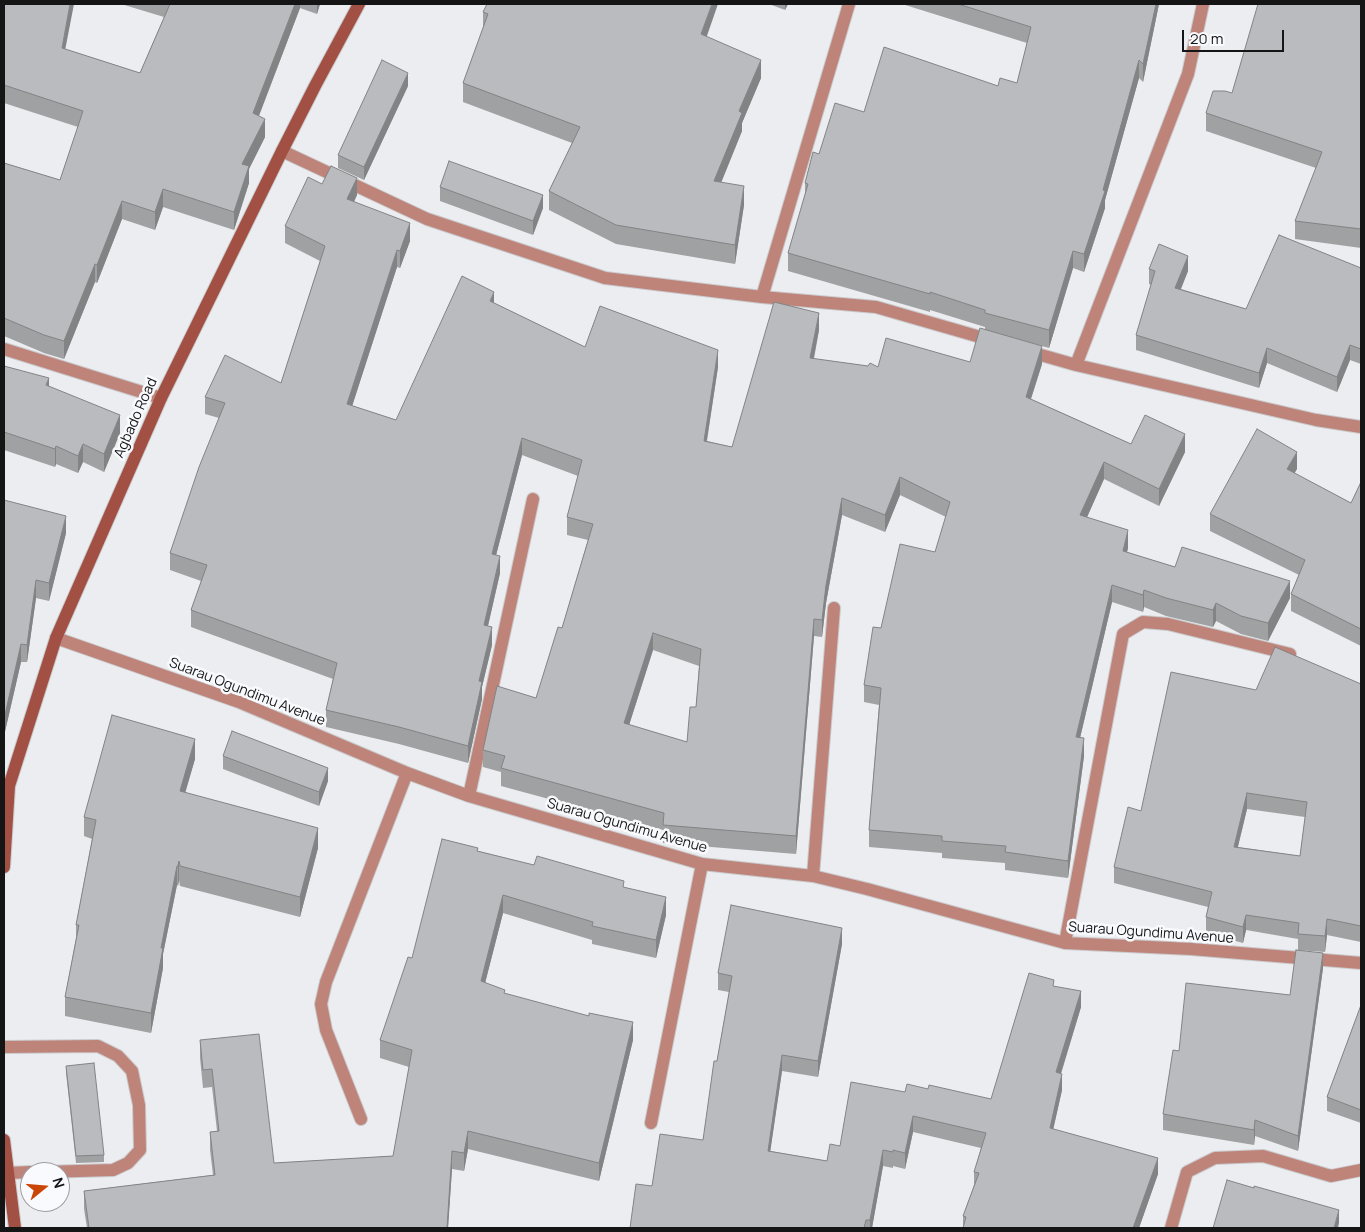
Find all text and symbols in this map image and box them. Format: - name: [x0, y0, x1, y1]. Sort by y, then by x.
- scale bar: [1185, 20, 1288, 52]
- text: 20 m: [1190, 28, 1223, 49]
- street label: Agbado Road: [111, 375, 161, 461]
- street label: Suarau Ogundimu Avenue: [167, 654, 327, 730]
- street label: Suarau Ogundimu Avenue: [545, 795, 709, 857]
- street label: Suarau Ogundimu Avenue: [1068, 919, 1234, 947]
- north arrow: [20, 1162, 70, 1212]
- text: N: [48, 1175, 69, 1190]

